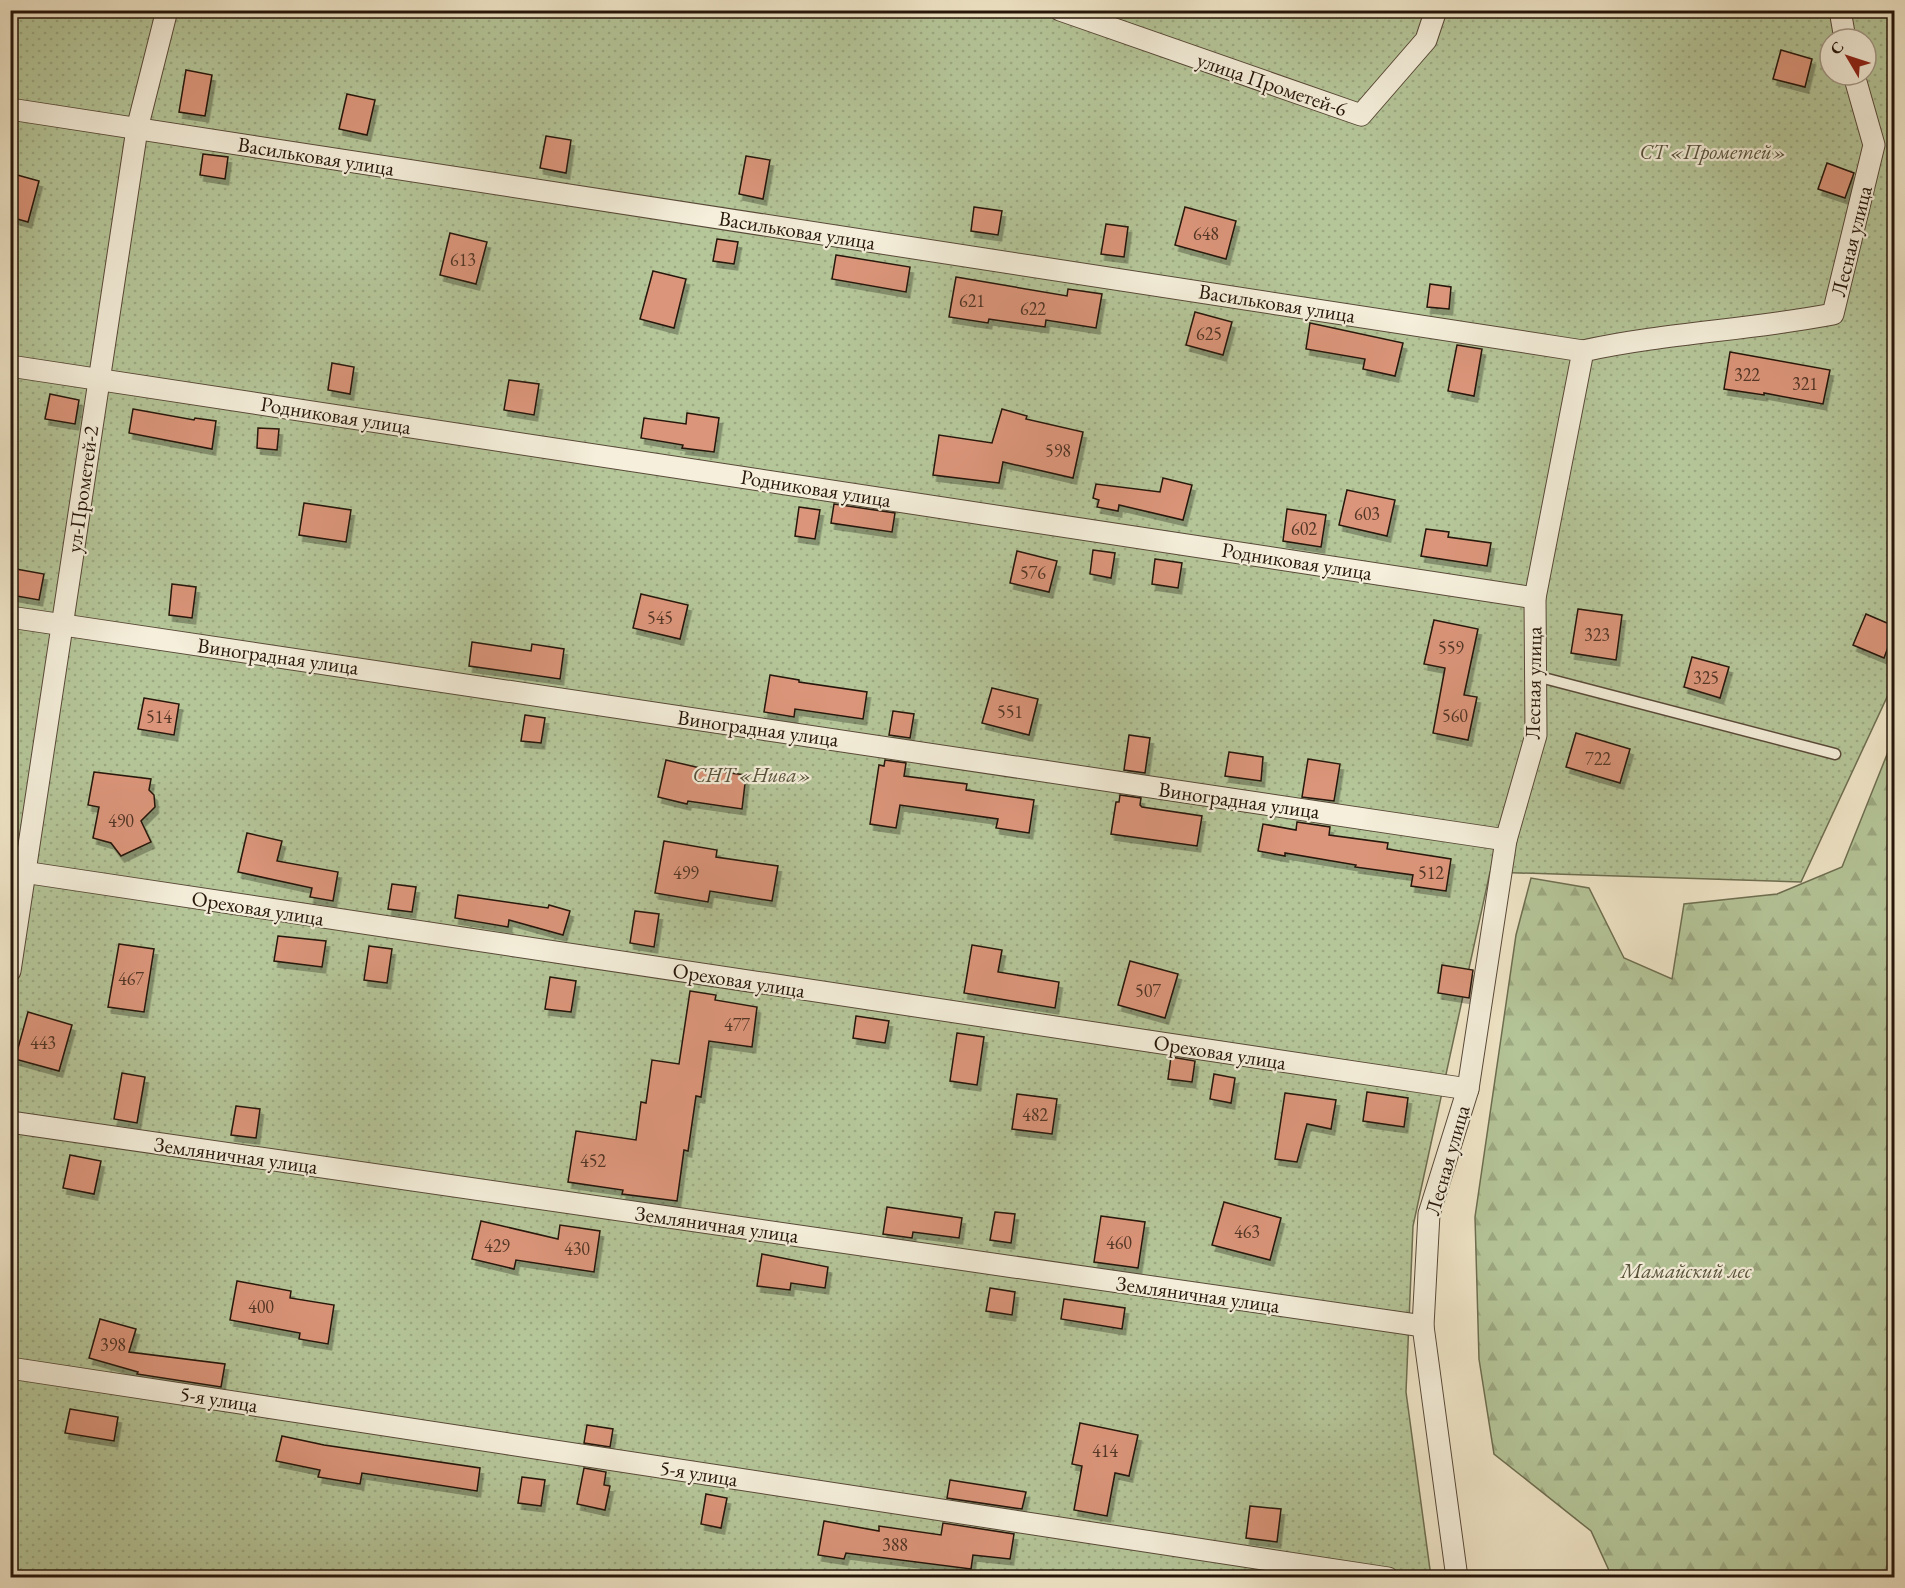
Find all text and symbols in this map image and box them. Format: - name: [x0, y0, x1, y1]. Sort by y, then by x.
- north arrow: [1818, 27, 1878, 87]
- text: С: [1825, 37, 1848, 59]
- street label: улица Прометей-6: [1193, 46, 1351, 122]
- street label: Васильковая улица: [236, 130, 397, 182]
- park label: СТ «Прометей»: [1640, 138, 1786, 165]
- street label: Лесная улица: [1824, 182, 1878, 299]
- street label: Васильковая улица: [717, 204, 878, 256]
- house number: 648: [1193, 222, 1219, 245]
- house number: 613: [450, 248, 476, 271]
- street label: Васильковая улица: [1197, 277, 1358, 329]
- house number: 621: [959, 289, 985, 312]
- house number: 622: [1020, 297, 1046, 320]
- house number: 625: [1196, 322, 1222, 345]
- house number: 322: [1734, 363, 1760, 386]
- house number: 321: [1792, 372, 1818, 395]
- street label: Родниковая улица: [259, 390, 414, 440]
- street label: ул-Прометей-2: [60, 424, 104, 554]
- house number: 598: [1045, 439, 1071, 462]
- street label: Родниковая улица: [739, 463, 894, 513]
- house number: 603: [1354, 502, 1380, 525]
- house number: 602: [1291, 517, 1317, 540]
- street label: Родниковая улица: [1220, 536, 1375, 586]
- house number: 576: [1020, 561, 1046, 584]
- house number: 545: [647, 606, 673, 629]
- house number: 323: [1584, 623, 1610, 646]
- street label: Лесная улица: [1519, 626, 1547, 740]
- street label: Виноградная улица: [196, 631, 361, 681]
- house number: 559: [1438, 636, 1464, 659]
- house number: 325: [1693, 666, 1719, 689]
- house number: 551: [997, 700, 1023, 723]
- street label: Виноградная улица: [676, 703, 841, 753]
- house number: 560: [1442, 704, 1468, 727]
- house number: 514: [146, 705, 172, 728]
- house number: 722: [1585, 747, 1611, 770]
- park label: СНТ «Нива»: [693, 761, 811, 788]
- street label: Виноградная улица: [1157, 775, 1322, 825]
- house number: 490: [108, 809, 134, 832]
- house number: 499: [673, 861, 699, 884]
- house number: 512: [1418, 861, 1444, 884]
- street label: Ореховая улица: [190, 884, 327, 932]
- street label: Ореховая улица: [671, 956, 808, 1004]
- house number: 467: [118, 967, 144, 990]
- house number: 507: [1135, 979, 1161, 1002]
- house number: 477: [724, 1013, 750, 1036]
- street label: Ореховая улица: [1152, 1028, 1289, 1076]
- house number: 443: [30, 1031, 56, 1054]
- street label: Лесная улица: [1418, 1101, 1476, 1218]
- house number: 482: [1022, 1103, 1048, 1126]
- street label: Земляничная улица: [152, 1130, 320, 1180]
- house number: 452: [580, 1149, 606, 1172]
- street label: Земляничная улица: [633, 1199, 801, 1249]
- house number: 463: [1234, 1220, 1260, 1243]
- house number: 460: [1106, 1231, 1132, 1254]
- house number: 429: [484, 1234, 510, 1257]
- house number: 430: [564, 1237, 590, 1260]
- park label: Мамайский лес: [1619, 1257, 1752, 1284]
- street label: Земляничная улица: [1114, 1269, 1282, 1319]
- house number: 400: [248, 1295, 274, 1318]
- house number: 398: [100, 1333, 126, 1356]
- street label: 5-я улица: [178, 1380, 260, 1419]
- house number: 414: [1092, 1439, 1118, 1462]
- street label: 5-я улица: [658, 1454, 740, 1493]
- house number: 388: [882, 1533, 908, 1556]

